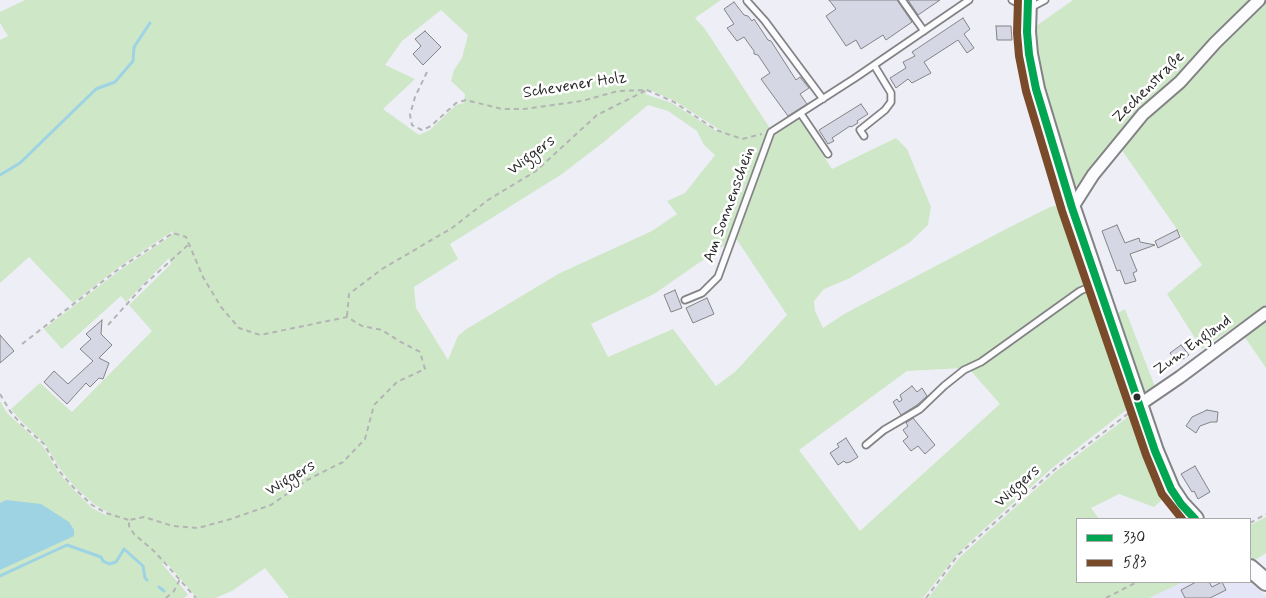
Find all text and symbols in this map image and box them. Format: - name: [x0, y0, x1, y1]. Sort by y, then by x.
- street label: Zechenstraße: [1109, 48, 1189, 128]
- street label: Schevener Holz: [522, 68, 628, 104]
- street label: Wiggers: [504, 132, 560, 180]
- street label: Am Sonnenschein: [700, 145, 760, 265]
- street label: Zum England: [1151, 312, 1235, 380]
- unlabelled marker: [1132, 392, 1142, 402]
- street label: Wiggers: [263, 457, 319, 501]
- street label: Wiggers: [991, 462, 1045, 512]
- legend: [1076, 518, 1251, 583]
- text: 330: [1123, 528, 1145, 548]
- text: 583: [1123, 553, 1146, 573]

